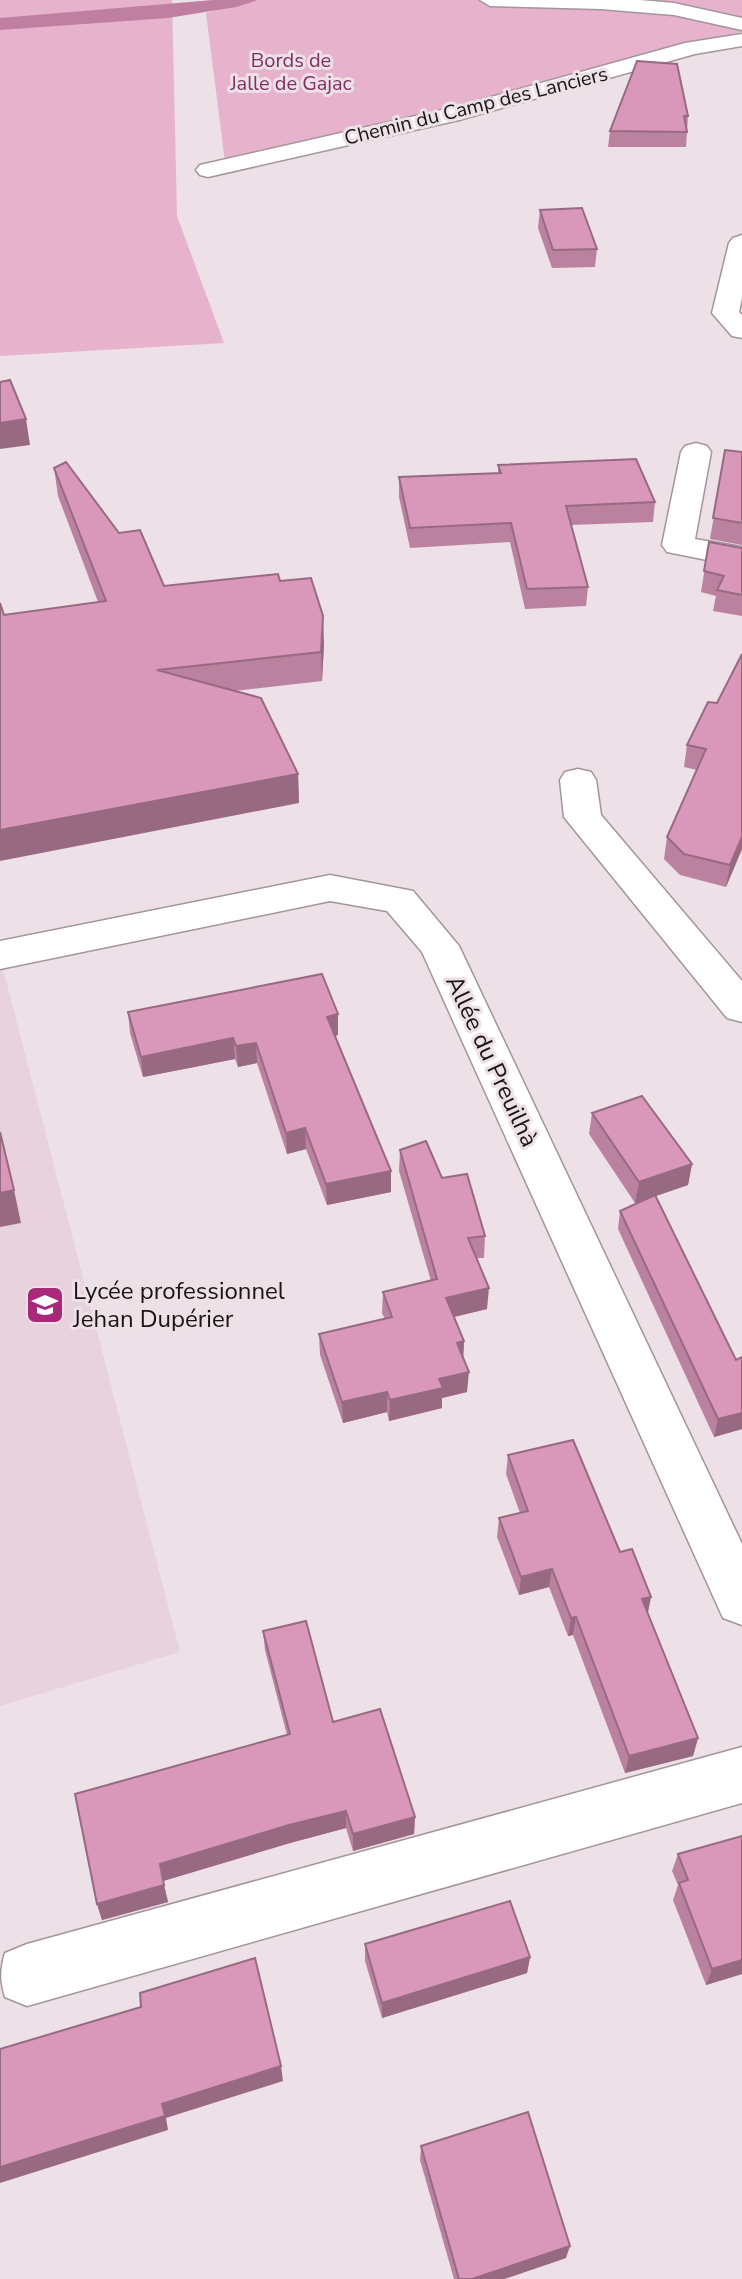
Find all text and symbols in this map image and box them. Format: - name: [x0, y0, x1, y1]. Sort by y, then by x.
- park label: Bords de Jalle de Gajac: [229, 47, 352, 97]
- street label: Chemin du Camp des Lanciers: [342, 60, 610, 152]
- street label: Allée du Preuilhà: [438, 970, 546, 1152]
- place label: Lycée professionnel Jehan Dupérier: [72, 1275, 285, 1335]
- school or university icon: Lycée professionnel Jehan Dupérier: [24, 1284, 66, 1326]

